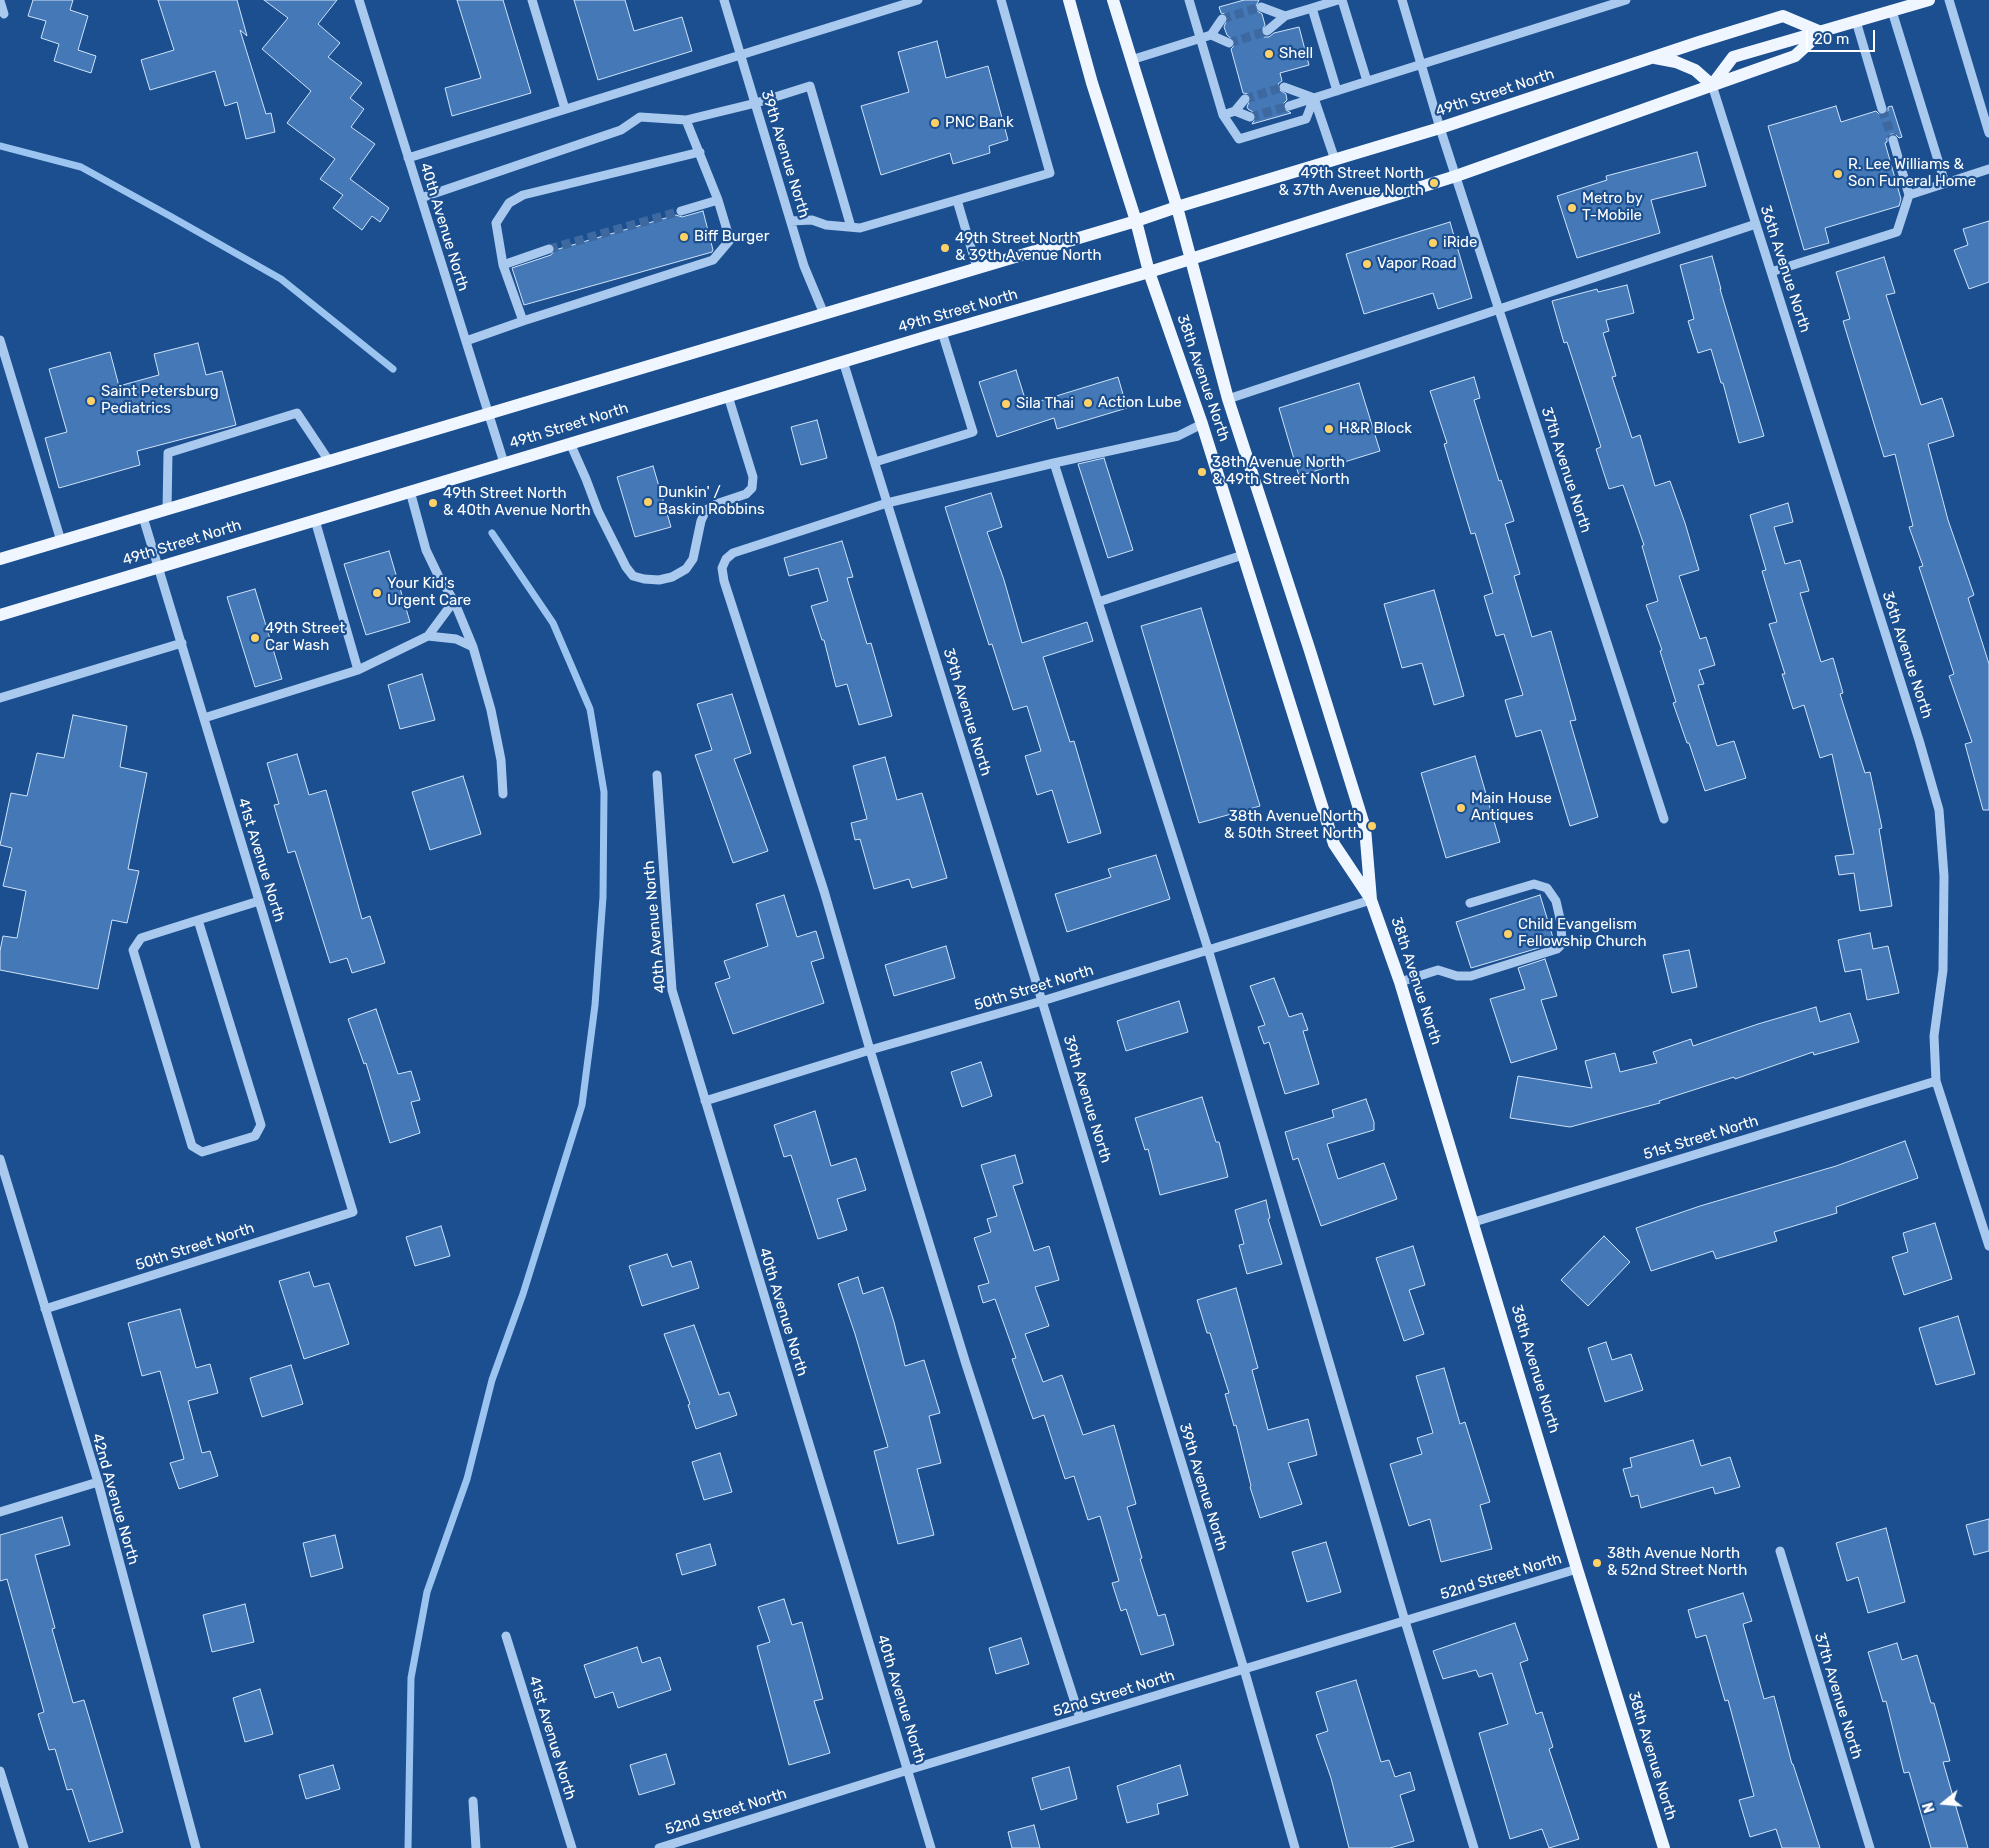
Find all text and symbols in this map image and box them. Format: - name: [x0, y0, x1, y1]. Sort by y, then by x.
- scale bar: [1809, 20, 1878, 52]
- text: 20 m: [1814, 30, 1849, 48]
- place label: Shell: [1279, 45, 1313, 63]
- marker: Shell: [1263, 48, 1275, 60]
- street label: 49th Street North: [1433, 65, 1557, 121]
- street label: 39th Avenue North: [757, 88, 813, 220]
- place label: PNC Bank: [945, 114, 1014, 132]
- marker: PNC Bank: [929, 117, 941, 129]
- place label: R. Lee Williams & Son Funeral Home: [1848, 156, 1976, 191]
- street label: 40th Avenue North: [416, 161, 472, 293]
- place label: 49th Street North & 37th Avenue North: [1279, 165, 1424, 200]
- marker: R. Lee Williams & Son Funeral Home: [1832, 168, 1844, 180]
- marker: 49th Street North & 37th Avenue North: [1428, 177, 1440, 189]
- place label: Metro by T-Mobile: [1582, 190, 1643, 225]
- marker: Metro by T-Mobile: [1566, 202, 1578, 214]
- street label: 36th Avenue North: [1756, 203, 1814, 335]
- place label: Biff Burger: [694, 228, 769, 246]
- place label: 49th Street North & 39th Avenue North: [955, 230, 1102, 265]
- marker: Biff Burger: [678, 231, 690, 243]
- place label: iRide: [1443, 234, 1477, 252]
- marker: iRide: [1427, 237, 1439, 249]
- marker: 49th Street North & 39th Avenue North: [939, 242, 951, 254]
- place label: Vapor Road: [1377, 255, 1457, 273]
- marker: Vapor Road: [1361, 258, 1373, 270]
- street label: 49th Street North: [896, 285, 1020, 337]
- street label: 38th Avenue North: [1173, 312, 1233, 444]
- place label: Saint Petersburg Pediatrics: [101, 383, 219, 418]
- place label: Action Lube: [1098, 394, 1182, 412]
- marker: Saint Petersburg Pediatrics: [85, 395, 97, 407]
- place label: Sila Thai: [1016, 395, 1074, 413]
- marker: Action Lube: [1082, 397, 1094, 409]
- marker: Sila Thai: [1000, 398, 1012, 410]
- street label: 49th Street North: [507, 399, 631, 453]
- street label: 37th Avenue North: [1537, 405, 1595, 535]
- place label: H&R Block: [1339, 420, 1412, 438]
- marker: H&R Block: [1323, 423, 1335, 435]
- place label: 38th Avenue North & 49th Street North: [1212, 454, 1350, 489]
- marker: 38th Avenue North & 49th Street North: [1196, 466, 1208, 478]
- place label: Dunkin' / Baskin Robbins: [658, 484, 765, 519]
- place label: 49th Street North & 40th Avenue North: [443, 485, 591, 520]
- marker: Dunkin' / Baskin Robbins: [642, 496, 654, 508]
- marker: 49th Street North & 40th Avenue North: [427, 497, 439, 509]
- street label: 49th Street North: [120, 516, 244, 570]
- place label: Your Kid's Urgent Care: [387, 575, 471, 610]
- marker: Your Kid's Urgent Care: [371, 587, 383, 599]
- street label: 36th Avenue North: [1878, 589, 1936, 721]
- place label: 49th Street Car Wash: [265, 620, 345, 655]
- marker: 49th Street Car Wash: [249, 632, 261, 644]
- street label: 39th Avenue North: [939, 646, 995, 778]
- place label: Main House Antiques: [1471, 790, 1552, 825]
- street label: 41st Avenue North: [234, 796, 288, 924]
- marker: Main House Antiques: [1455, 802, 1467, 814]
- place label: 38th Avenue North & 50th Street North: [1224, 808, 1362, 843]
- marker: 38th Avenue North & 50th Street North: [1366, 820, 1378, 832]
- street label: 40th Avenue North: [640, 860, 670, 994]
- street label: 38th Avenue North: [1387, 915, 1445, 1047]
- place label: Child Evangelism Fellowship Church: [1518, 916, 1647, 951]
- marker: Child Evangelism Fellowship Church: [1502, 928, 1514, 940]
- street label: 50th Street North: [972, 961, 1096, 1015]
- street label: 39th Avenue North: [1059, 1033, 1115, 1165]
- street label: 51st Street North: [1641, 1112, 1761, 1164]
- street label: 50th Street North: [133, 1219, 257, 1275]
- street label: 40th Avenue North: [755, 1246, 811, 1378]
- street label: 38th Avenue North: [1507, 1303, 1563, 1435]
- street label: 39th Avenue North: [1175, 1421, 1231, 1553]
- street label: 42nd Avenue North: [88, 1431, 142, 1567]
- place label: 38th Avenue North & 52nd Street North: [1607, 1545, 1747, 1580]
- street label: 52nd Street North: [1438, 1550, 1564, 1604]
- marker: 38th Avenue North & 52nd Street North: [1591, 1557, 1603, 1569]
- street label: 37th Avenue North: [1810, 1631, 1866, 1761]
- street label: 40th Avenue North: [873, 1633, 929, 1765]
- street label: 52nd Street North: [1051, 1667, 1177, 1721]
- street label: 41st Avenue North: [525, 1674, 579, 1802]
- street label: 38th Avenue North: [1624, 1690, 1680, 1822]
- north arrow: [1919, 1778, 1969, 1828]
- street label: 52nd Street North: [663, 1785, 789, 1839]
- text: N: [1920, 1800, 1939, 1815]

